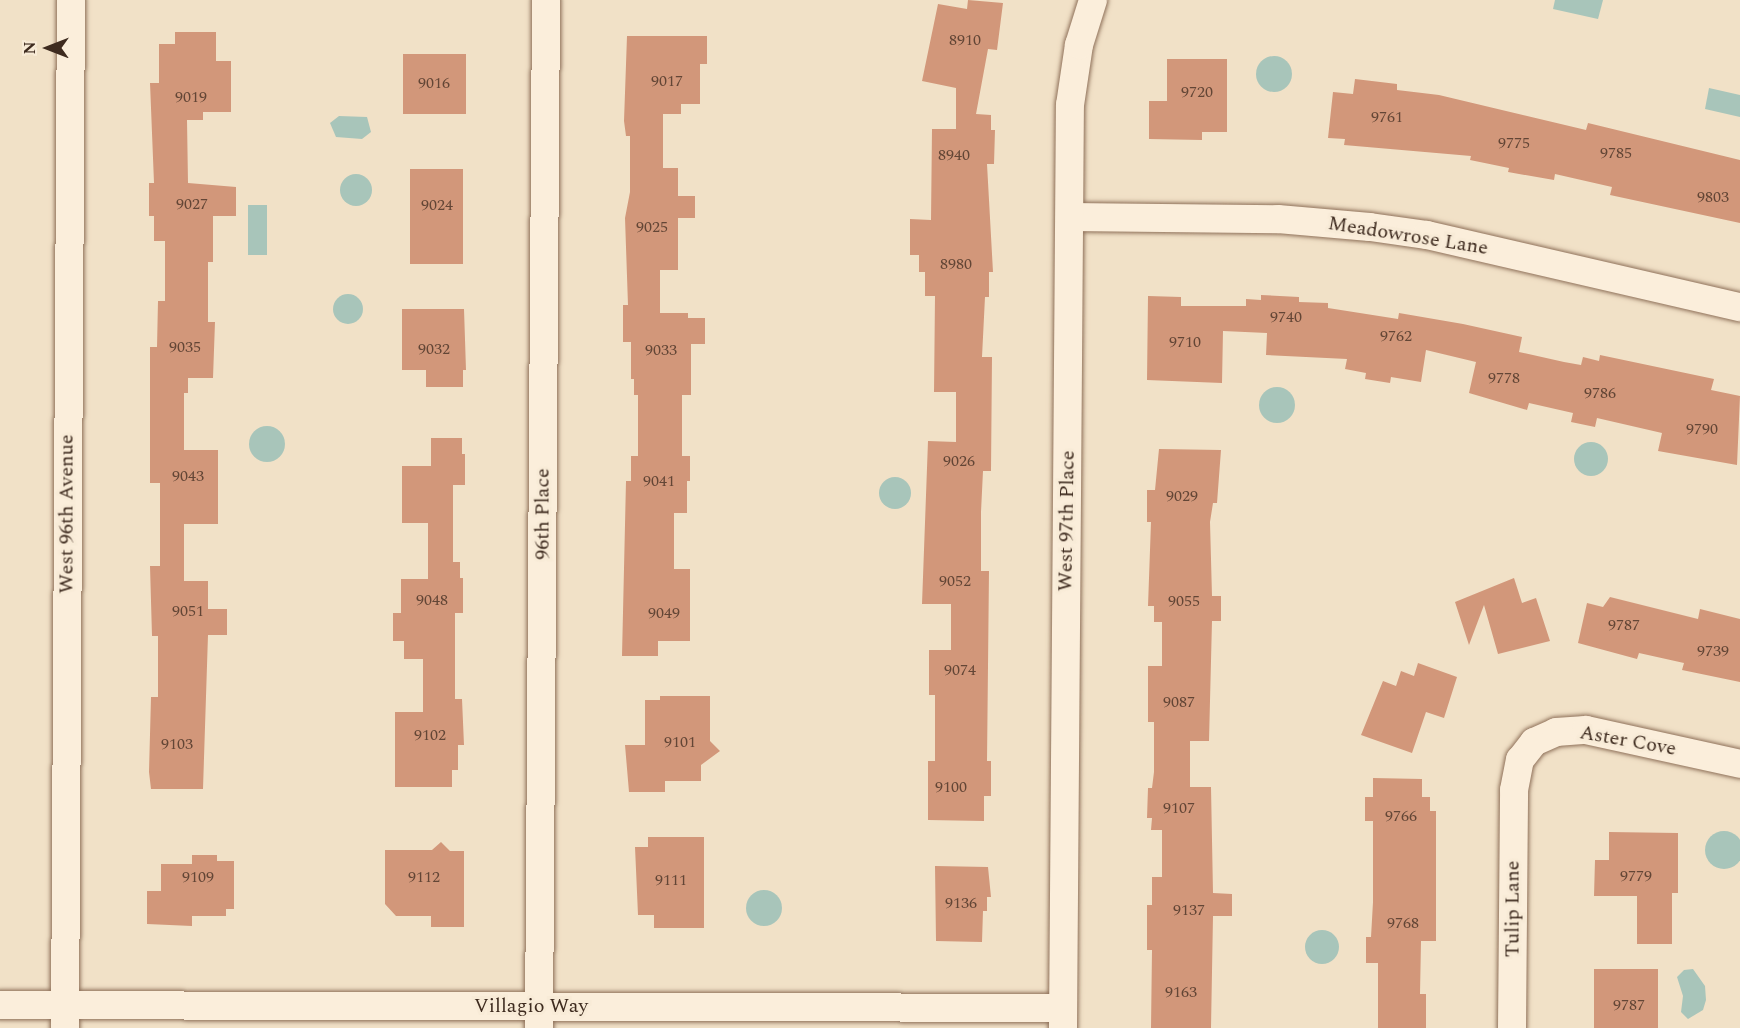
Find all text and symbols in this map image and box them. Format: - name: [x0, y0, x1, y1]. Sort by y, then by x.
- north arrow: [18, 18, 78, 78]
- house number: 8910: [949, 30, 981, 50]
- text: N: [18, 41, 42, 55]
- house number: 9017: [651, 71, 683, 91]
- house number: 9016: [418, 73, 450, 93]
- house number: 9720: [1181, 82, 1213, 102]
- house number: 9019: [175, 87, 207, 107]
- house number: 9761: [1371, 107, 1403, 127]
- house number: 9775: [1498, 133, 1530, 153]
- house number: 9785: [1600, 143, 1632, 163]
- house number: 8940: [938, 145, 970, 165]
- house number: 9803: [1697, 187, 1729, 207]
- house number: 9027: [176, 194, 208, 214]
- house number: 9024: [421, 195, 453, 215]
- street label: Meadowrose Lane: [1326, 212, 1490, 260]
- house number: 9025: [636, 217, 668, 237]
- house number: 8980: [940, 254, 972, 274]
- house number: 9740: [1270, 307, 1302, 327]
- house number: 9762: [1380, 326, 1412, 346]
- house number: 9710: [1169, 332, 1201, 352]
- house number: 9035: [169, 337, 201, 357]
- house number: 9032: [418, 339, 450, 359]
- house number: 9033: [645, 340, 677, 360]
- house number: 9778: [1488, 368, 1520, 388]
- house number: 9786: [1584, 383, 1616, 403]
- house number: 9790: [1686, 419, 1718, 439]
- street label: West 96th Avenue: [55, 434, 79, 594]
- street label: West 97th Place: [1054, 450, 1080, 592]
- house number: 9026: [943, 451, 975, 471]
- house number: 9043: [172, 466, 204, 486]
- street label: 96th Place: [531, 468, 555, 560]
- house number: 9041: [643, 471, 675, 491]
- house number: 9029: [1166, 486, 1198, 506]
- house number: 9052: [939, 571, 971, 591]
- house number: 9048: [416, 590, 448, 610]
- house number: 9055: [1168, 591, 1200, 611]
- house number: 9051: [172, 601, 204, 621]
- house number: 9049: [648, 603, 680, 623]
- house number: 9787: [1608, 615, 1640, 635]
- house number: 9739: [1697, 641, 1729, 661]
- house number: 9074: [944, 660, 976, 680]
- house number: 9087: [1163, 692, 1195, 712]
- street label: Aster Cove: [1578, 721, 1678, 761]
- house number: 9102: [414, 725, 446, 745]
- house number: 9101: [664, 732, 696, 752]
- house number: 9103: [161, 734, 193, 754]
- house number: 9100: [935, 777, 967, 797]
- house number: 9107: [1163, 798, 1195, 818]
- house number: 9766: [1385, 806, 1417, 826]
- street label: Tulip Lane: [1501, 861, 1525, 957]
- house number: 9779: [1620, 866, 1652, 886]
- house number: 9109: [182, 867, 214, 887]
- house number: 9112: [408, 867, 440, 887]
- house number: 9111: [655, 870, 687, 890]
- house number: 9136: [945, 893, 977, 913]
- house number: 9137: [1173, 900, 1205, 920]
- house number: 9768: [1387, 913, 1419, 933]
- house number: 9163: [1165, 982, 1197, 1002]
- street label: Villagio Way: [474, 994, 588, 1018]
- house number: 9787: [1613, 995, 1645, 1015]

